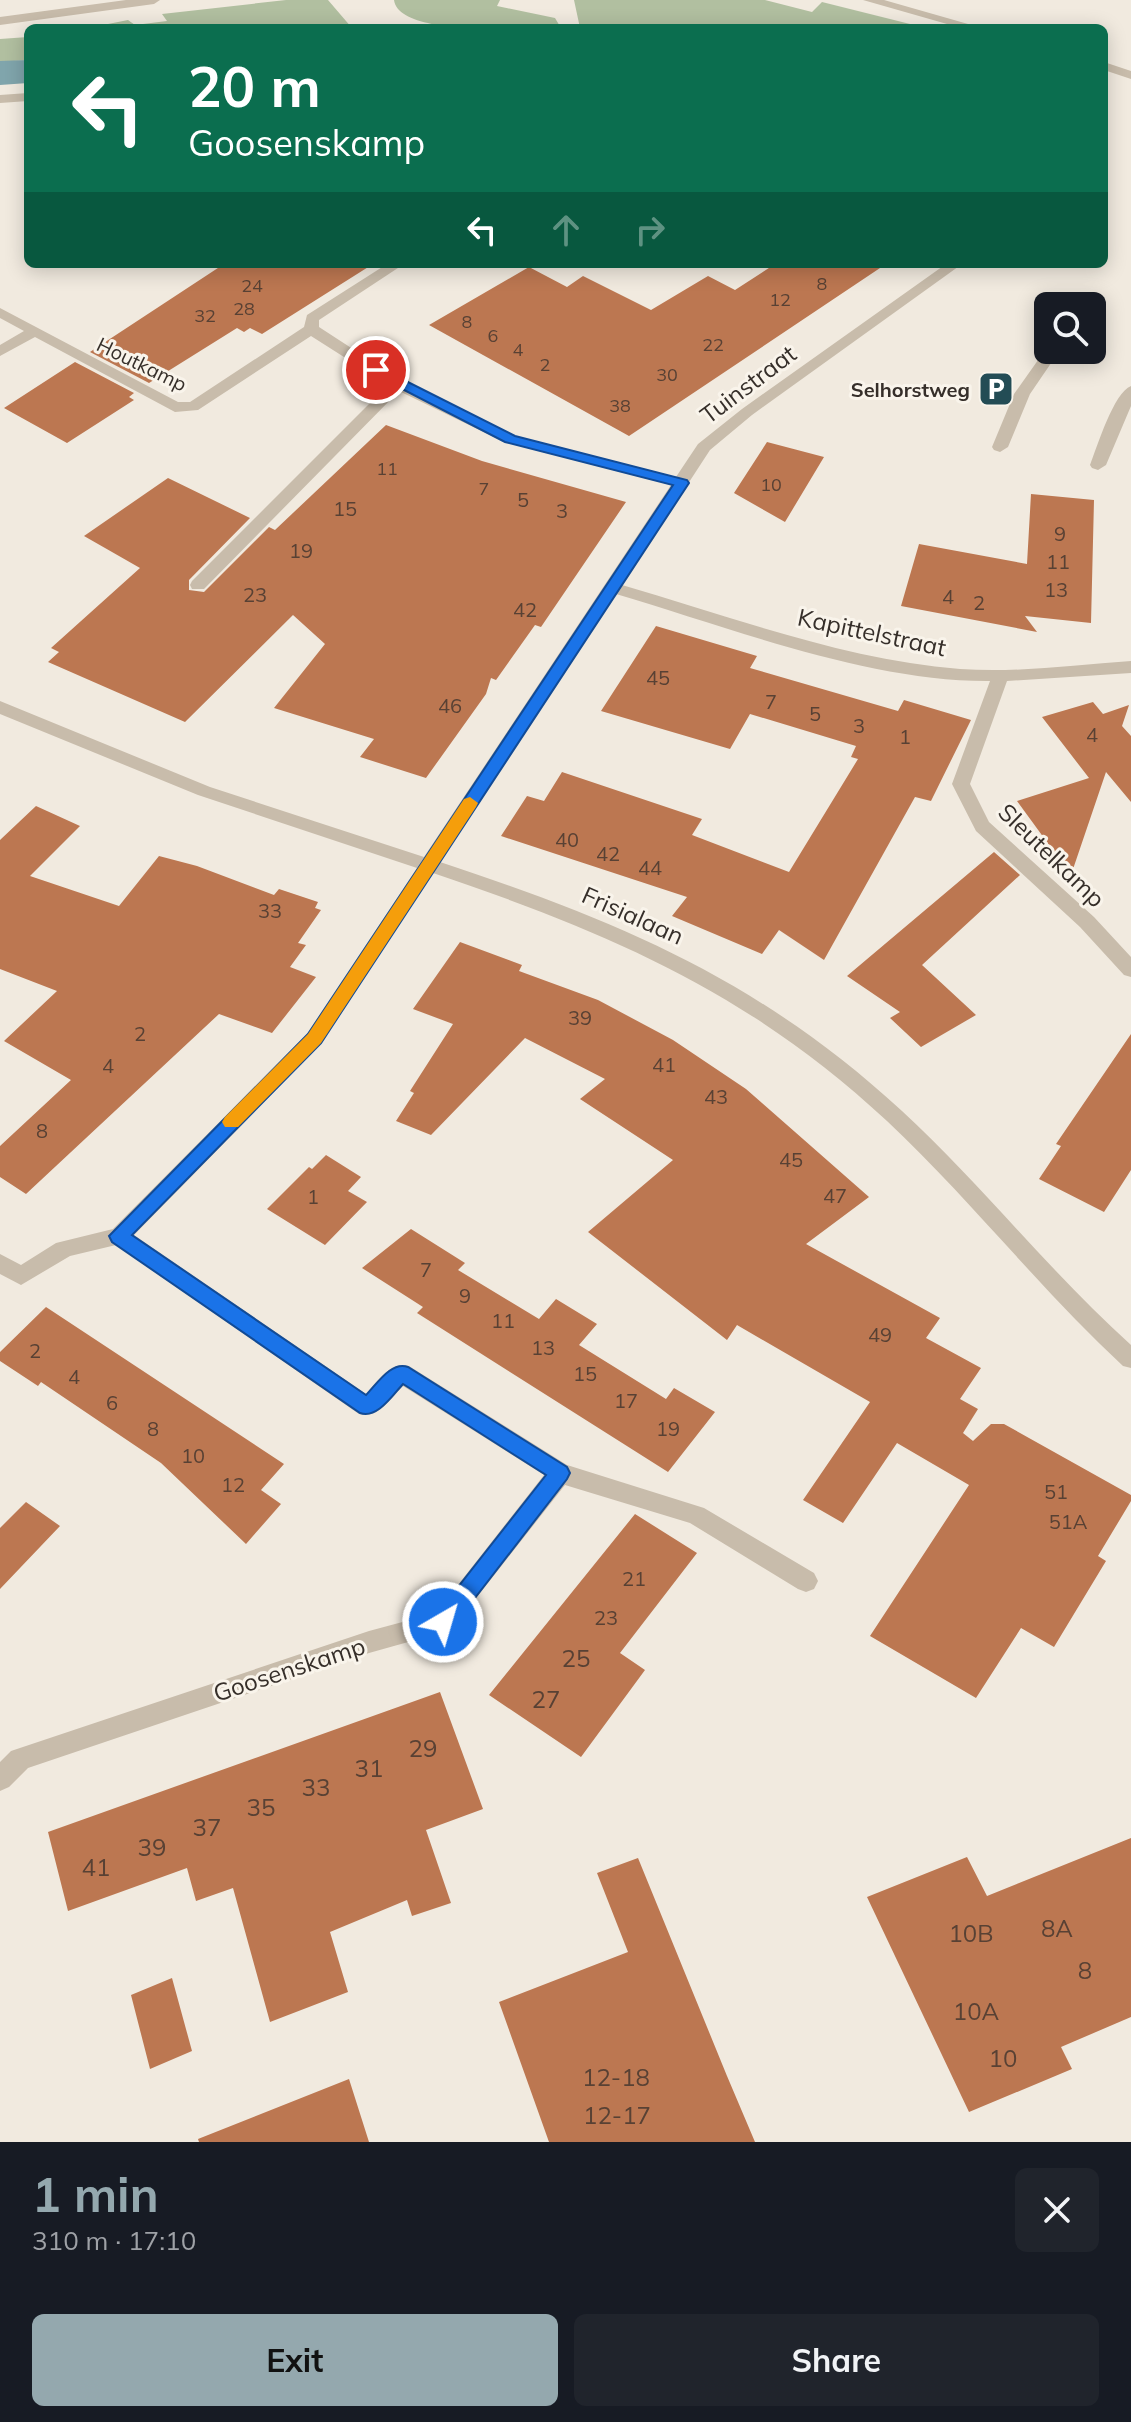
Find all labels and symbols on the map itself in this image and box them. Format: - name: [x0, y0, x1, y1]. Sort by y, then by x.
- house number: 8: [817, 272, 827, 295]
- house number: 24: [241, 274, 263, 297]
- house number: 12: [769, 288, 791, 311]
- house number: 28: [233, 297, 255, 320]
- house number: 32: [194, 304, 216, 327]
- house number: 8: [462, 310, 472, 333]
- house number: 6: [488, 324, 498, 347]
- street label: Houtkamp: [93, 331, 191, 397]
- house number: 22: [702, 333, 724, 356]
- pin: [342, 336, 410, 404]
- house number: 4: [513, 338, 524, 361]
- street label: Tuinstraat: [694, 338, 802, 430]
- house number: 2: [540, 353, 550, 376]
- house number: 30: [656, 363, 678, 386]
- parking icon: Selhorstweg: [977, 370, 1015, 408]
- place label: Selhorstweg: [851, 377, 970, 402]
- house number: 38: [609, 394, 631, 417]
- house number: 11: [376, 457, 398, 480]
- house number: 10: [760, 473, 782, 496]
- house number: 7: [479, 477, 489, 500]
- house number: 5: [517, 487, 529, 512]
- house number: 15: [333, 496, 357, 521]
- house number: 3: [556, 498, 568, 523]
- house number: 9: [1054, 521, 1066, 546]
- house number: 19: [289, 538, 313, 563]
- house number: 11: [1046, 549, 1070, 574]
- house number: 13: [1044, 577, 1068, 602]
- house number: 23: [243, 582, 267, 607]
- house number: 4: [942, 584, 954, 609]
- house number: 2: [973, 590, 985, 615]
- house number: 42: [513, 597, 537, 622]
- street label: Kapittelstraat: [795, 602, 949, 662]
- house number: 45: [646, 665, 670, 690]
- house number: 7: [765, 689, 777, 714]
- house number: 46: [438, 693, 462, 718]
- house number: 5: [809, 701, 821, 726]
- house number: 3: [853, 713, 865, 738]
- house number: 4: [1086, 722, 1098, 747]
- house number: 1: [899, 724, 911, 749]
- street label: Sleutelkamp: [992, 797, 1112, 913]
- house number: 40: [555, 827, 579, 852]
- house number: 42: [596, 841, 620, 866]
- house number: 44: [638, 855, 662, 880]
- street label: Frisialaan: [577, 879, 689, 951]
- house number: 33: [258, 898, 282, 923]
- house number: 39: [568, 1005, 592, 1030]
- house number: 2: [134, 1021, 146, 1046]
- house number: 41: [652, 1052, 676, 1077]
- house number: 4: [102, 1053, 114, 1078]
- house number: 43: [704, 1084, 728, 1109]
- house number: 8: [36, 1118, 48, 1143]
- house number: 45: [779, 1147, 803, 1172]
- house number: 47: [823, 1183, 847, 1208]
- house number: 1: [307, 1184, 319, 1209]
- house number: 7: [420, 1257, 432, 1282]
- house number: 9: [459, 1283, 471, 1308]
- house number: 11: [491, 1308, 515, 1333]
- house number: 49: [868, 1322, 892, 1347]
- house number: 13: [531, 1335, 555, 1360]
- house number: 2: [29, 1338, 41, 1363]
- house number: 15: [573, 1361, 597, 1386]
- house number: 4: [68, 1364, 80, 1389]
- house number: 17: [614, 1388, 638, 1413]
- house number: 6: [106, 1390, 118, 1415]
- house number: 8: [147, 1416, 159, 1441]
- house number: 19: [656, 1416, 680, 1441]
- house number: 10: [181, 1443, 205, 1468]
- house number: 12: [221, 1472, 245, 1497]
- house number: 51: [1044, 1479, 1068, 1504]
- house number: 51A: [1049, 1509, 1088, 1534]
- house number: 21: [622, 1566, 646, 1591]
- position arrow: [401, 1580, 485, 1664]
- house number: 23: [594, 1605, 618, 1630]
- street label: Goosenskamp: [209, 1630, 369, 1708]
- house number: 25: [562, 1643, 590, 1673]
- house number: 27: [532, 1684, 560, 1714]
- house number: 29: [409, 1733, 437, 1763]
- house number: 31: [355, 1753, 383, 1783]
- house number: 33: [302, 1772, 330, 1802]
- house number: 35: [247, 1792, 275, 1822]
- house number: 37: [193, 1812, 221, 1842]
- house number: 39: [138, 1832, 166, 1862]
- house number: 41: [82, 1852, 110, 1882]
- house number: 8A: [1041, 1913, 1073, 1943]
- house number: 10B: [948, 1918, 994, 1948]
- house number: 8: [1078, 1955, 1092, 1985]
- house number: 10A: [953, 1996, 1000, 2026]
- house number: 10: [989, 2043, 1017, 2073]
- house number: 12-18: [582, 2062, 650, 2092]
- house number: 12-17: [583, 2100, 651, 2130]

